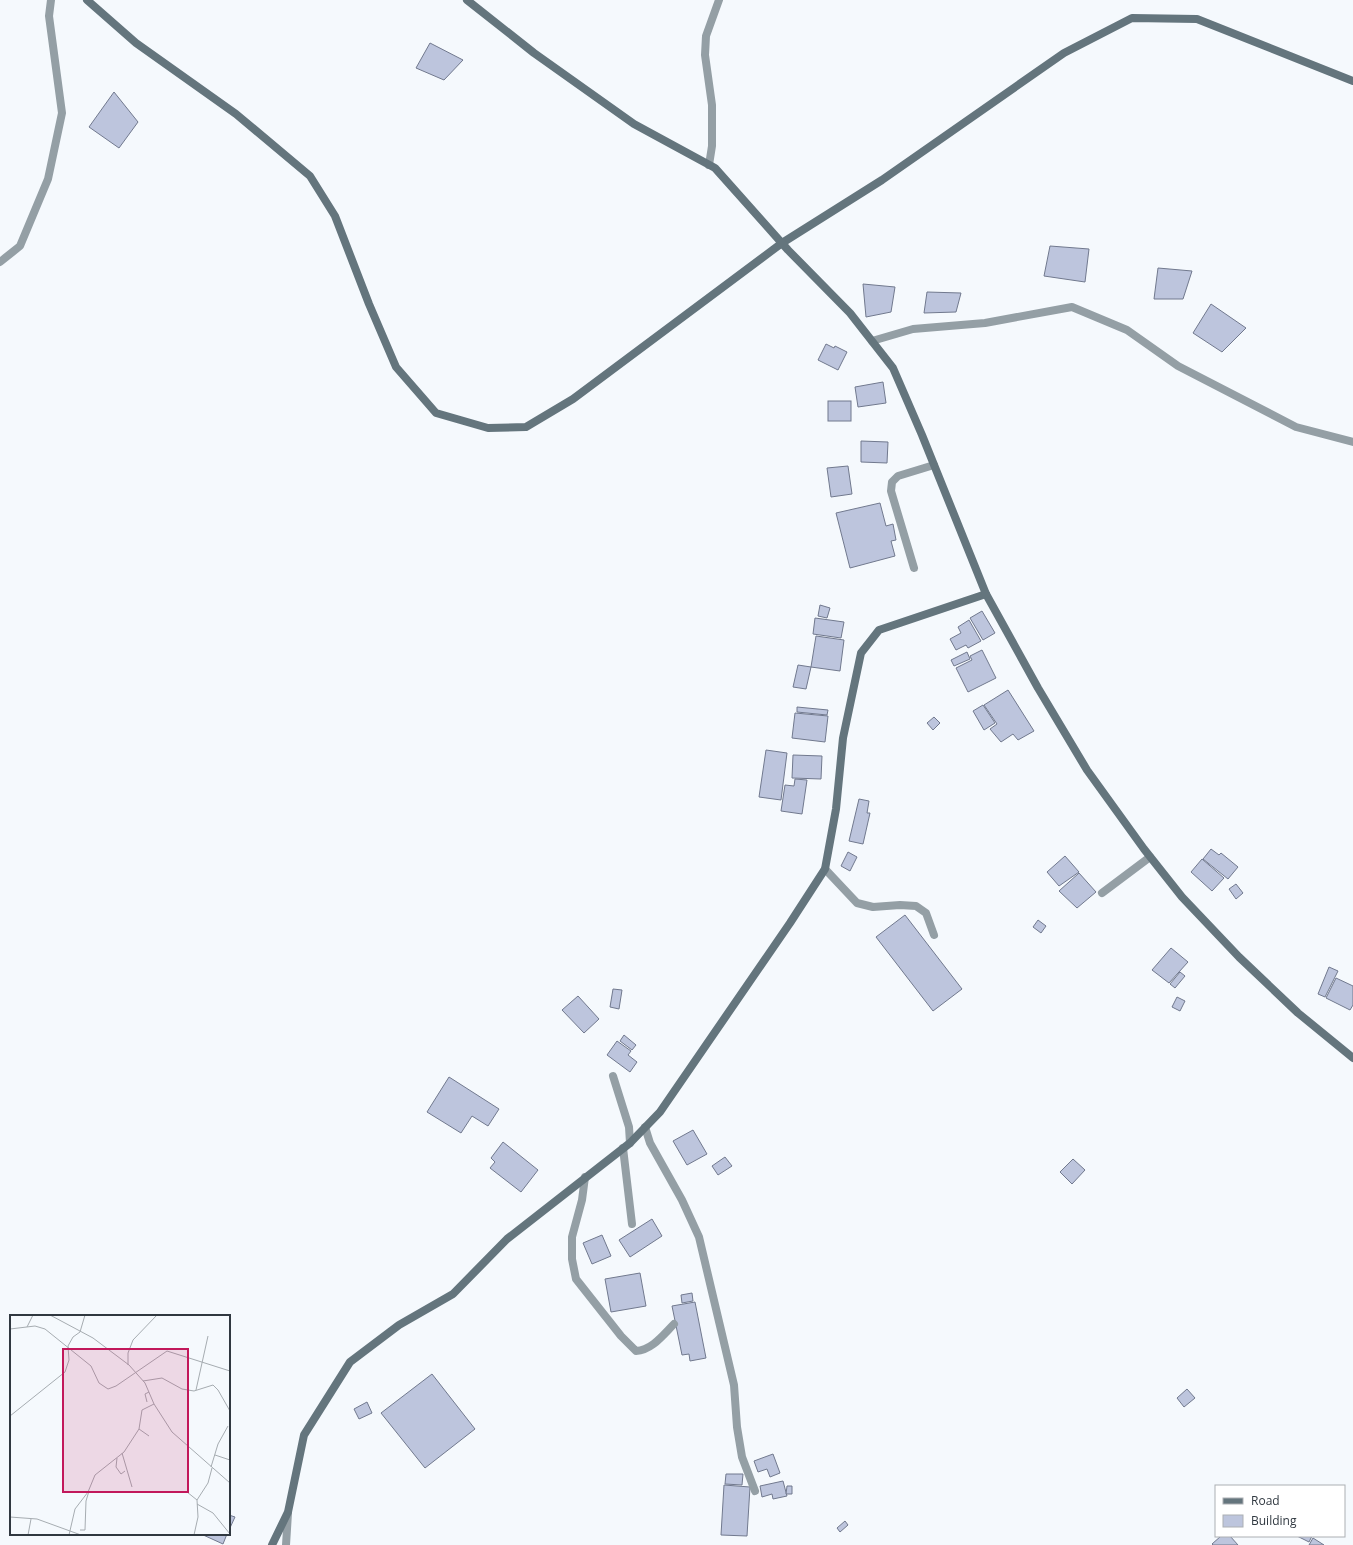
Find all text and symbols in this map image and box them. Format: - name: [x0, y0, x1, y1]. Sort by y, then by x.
- inset map: [10, 1315, 230, 1535]
- legend: [1215, 1485, 1345, 1537]
- text: Road: [1251, 1492, 1280, 1509]
- text: Building: [1251, 1512, 1297, 1529]

